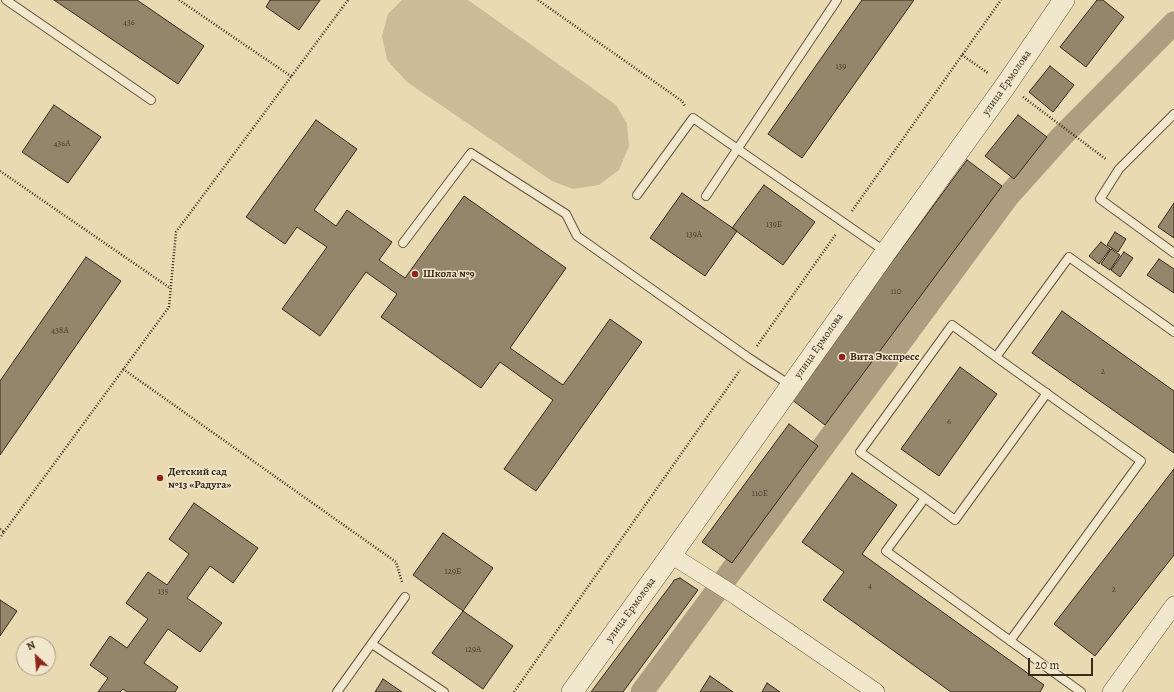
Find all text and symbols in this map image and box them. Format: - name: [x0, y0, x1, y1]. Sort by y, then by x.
- house number: 436: [123, 18, 135, 28]
- street label: улица Ермолова: [980, 48, 1034, 118]
- house number: 139: [836, 62, 846, 72]
- house number: 436А: [53, 139, 71, 149]
- house number: 139Б: [766, 220, 782, 230]
- house number: 139А: [686, 230, 702, 240]
- place label: Школа №9: [423, 267, 475, 281]
- marker: Школа №9: [410, 269, 420, 279]
- house number: 110: [891, 287, 901, 297]
- street label: улица Ермолова: [792, 311, 846, 381]
- house number: 438А: [51, 326, 69, 336]
- place label: Вита Экспресс: [850, 350, 919, 364]
- marker: Вита Экспресс: [837, 352, 847, 362]
- house number: 2: [1101, 367, 1105, 377]
- house number: 6: [947, 417, 951, 427]
- place label: Детский сад №13 «Радуга»: [168, 465, 232, 491]
- marker: Детский сад №13 «Радуга»: [155, 473, 165, 483]
- house number: 110Е: [752, 489, 768, 499]
- house number: 129Б: [445, 567, 461, 577]
- street label: улица Ермолова: [603, 575, 659, 645]
- house number: 4: [868, 581, 872, 591]
- house number: 2: [1112, 585, 1116, 595]
- house number: 135: [158, 587, 168, 597]
- north arrow: [16, 636, 56, 676]
- text: N: [24, 637, 38, 654]
- house number: 129А: [465, 645, 481, 655]
- scale bar: [1030, 650, 1095, 676]
- text: 20 m: [1035, 657, 1059, 673]

